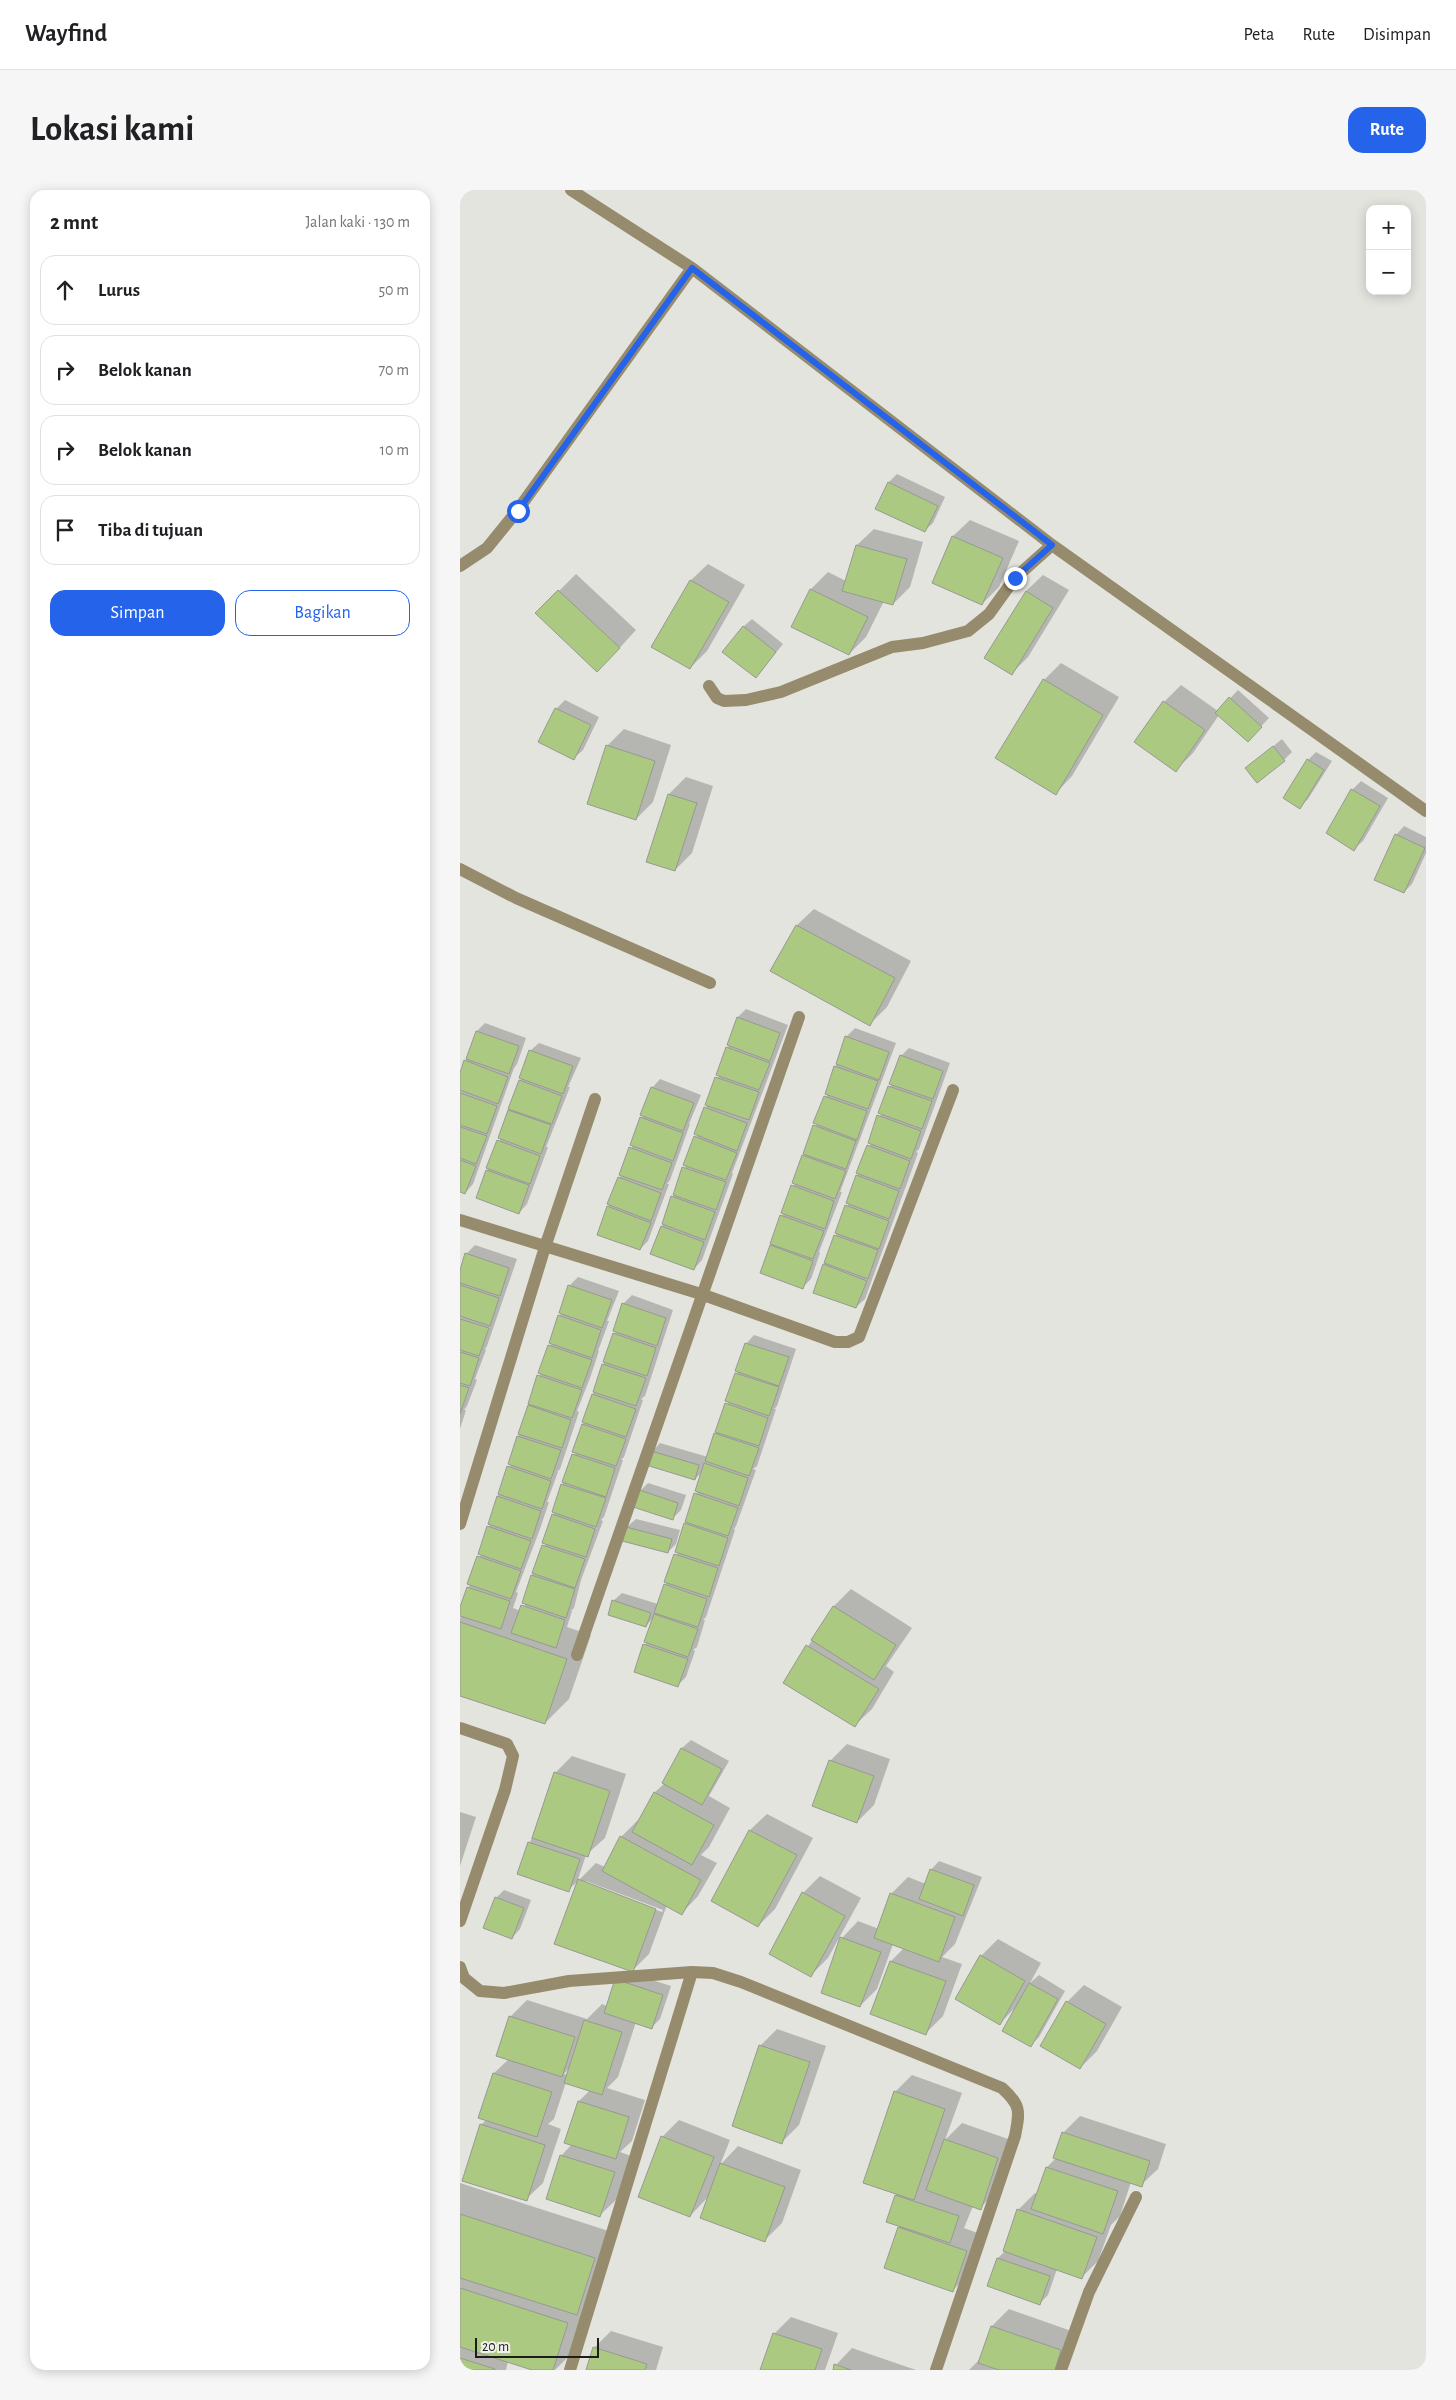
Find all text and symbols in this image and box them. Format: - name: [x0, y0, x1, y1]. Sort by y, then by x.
- text: Wayfind: [25, 22, 107, 46]
- text: Peta: [1243, 26, 1274, 44]
- text: Rute: [1302, 26, 1335, 44]
- text: Disimpan: [1363, 26, 1431, 44]
- button: Rute: [1348, 107, 1426, 153]
- text: Lokasi kami: [30, 112, 194, 147]
- map controls: [1366, 205, 1411, 295]
- button: +: [1366, 205, 1411, 250]
- text: 2 mnt: [50, 212, 98, 233]
- text: Jalan kaki · 130 m: [305, 214, 410, 230]
- button: −: [1366, 250, 1411, 295]
- icon: ahead: [51, 276, 79, 304]
- text: Lurus: [98, 281, 140, 300]
- text: 50 m: [378, 282, 409, 298]
- icon: right: [51, 356, 79, 384]
- text: Belok kanan: [98, 361, 192, 380]
- text: 70 m: [378, 362, 409, 378]
- icon: right: [51, 436, 79, 464]
- text: Belok kanan: [98, 441, 192, 460]
- text: 10 m: [380, 442, 409, 458]
- route start: [507, 500, 530, 523]
- icon: arrive: [51, 516, 79, 544]
- text: Tiba di tujuan: [98, 521, 203, 540]
- route end: [1004, 567, 1027, 590]
- button: Simpan: [50, 590, 225, 636]
- button: Bagikan: [235, 590, 410, 636]
- scale bar: [475, 2335, 599, 2358]
- text: 20 m: [482, 2340, 509, 2354]

